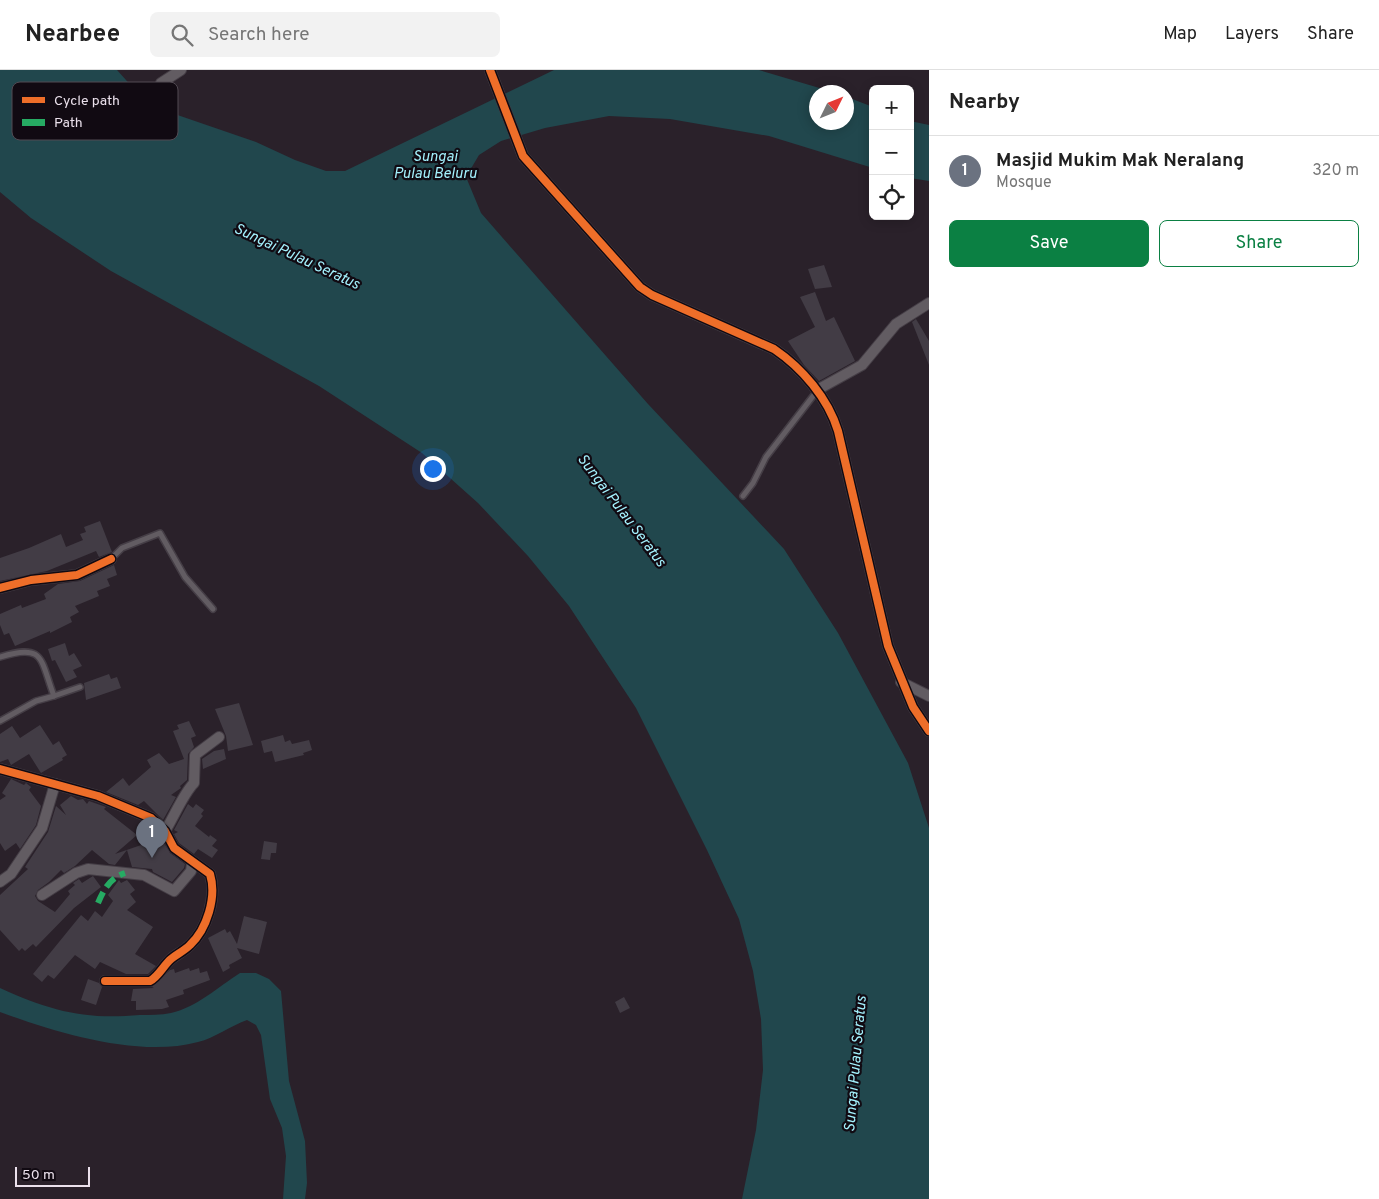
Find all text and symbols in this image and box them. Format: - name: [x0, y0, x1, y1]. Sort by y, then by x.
- search box: [150, 12, 500, 57]
- text: Nearbee: [25, 20, 120, 50]
- icon: search: [168, 21, 196, 49]
- text: Search here: [208, 23, 310, 47]
- text: Map: [1163, 23, 1197, 46]
- text: Layers: [1225, 23, 1279, 46]
- text: Share: [1307, 23, 1354, 46]
- legend: [12, 82, 178, 140]
- north arrow: [809, 85, 854, 130]
- map controls: [869, 85, 914, 220]
- button: +: [869, 85, 914, 130]
- text: Nearby: [949, 89, 1020, 116]
- text: Cycle path: [54, 93, 120, 110]
- text: Path: [54, 115, 83, 132]
- button: −: [869, 130, 914, 175]
- water label: Sungai Pulau Beluru: [393, 148, 477, 184]
- text: Masjid Mukim Mak Neralang: [996, 149, 1244, 173]
- text: 1: [962, 161, 968, 181]
- text: 320 m: [1312, 161, 1359, 181]
- text: Mosque: [996, 173, 1052, 193]
- button: locate: [869, 175, 914, 220]
- water label: Sungai Pulau Seratus: [230, 220, 363, 295]
- button: Save: [949, 220, 1149, 267]
- button: Share: [1159, 220, 1359, 267]
- water label: Sungai Pulau Seratus: [572, 451, 670, 571]
- your location: [420, 456, 446, 482]
- pin: 1: [136, 817, 168, 858]
- water label: Sungai Pulau Seratus: [841, 995, 872, 1133]
- scale bar: [15, 1164, 90, 1187]
- text: 50 m: [22, 1167, 55, 1184]

